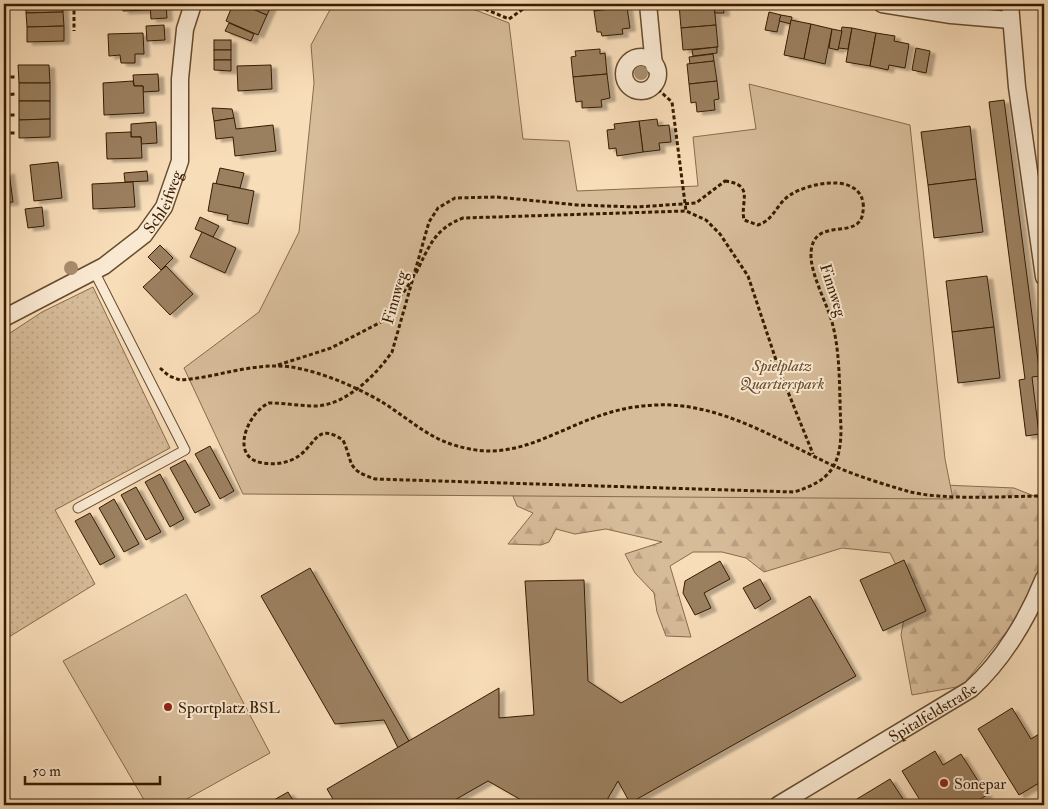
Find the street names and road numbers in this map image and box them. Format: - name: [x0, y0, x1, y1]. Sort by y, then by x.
- street label: Schleifweg: [139, 167, 187, 238]
- street label: Finnweg: [815, 261, 851, 321]
- street label: Finnweg: [378, 267, 412, 326]
- street label: Spitalfeldstraße: [885, 679, 982, 747]

